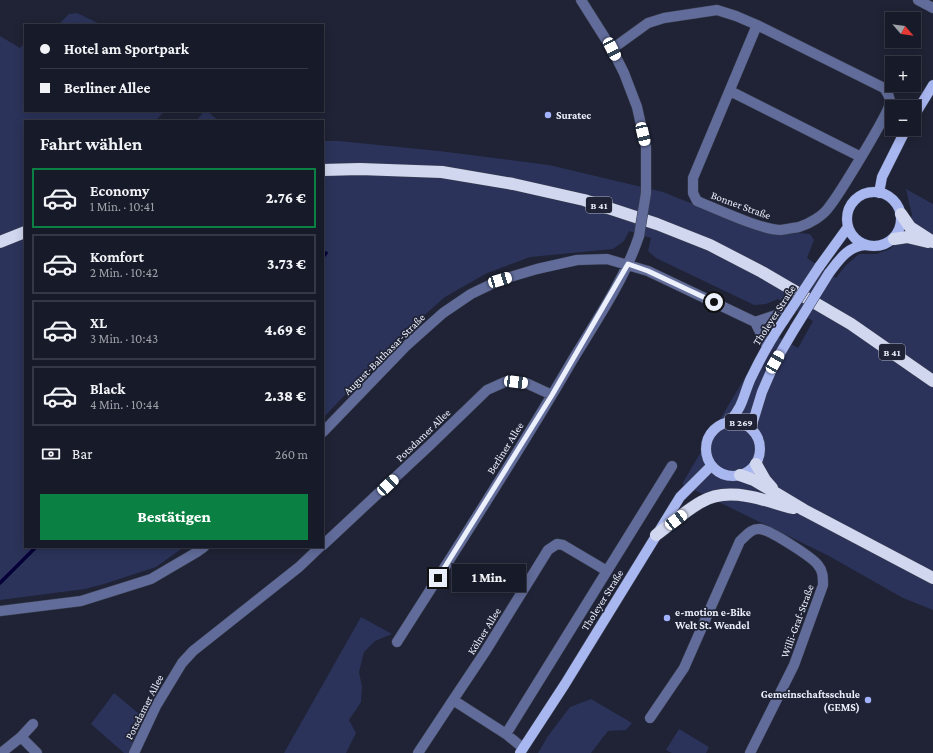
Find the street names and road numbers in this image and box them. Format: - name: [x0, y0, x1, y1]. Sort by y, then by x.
- street label: Bonner Straße: [710, 189, 773, 221]
- road number: B 41: [586, 197, 612, 213]
- street label: Tholeyer Straße: [750, 283, 799, 348]
- street label: August-Balthasar-Straße: [341, 311, 428, 398]
- road number: B 41: [879, 344, 905, 360]
- street label: Potsdamer Allee: [393, 406, 453, 464]
- road number: B 269: [725, 414, 757, 430]
- street label: Berliner Allee: [484, 420, 526, 476]
- street label: Tholeyer Straße: [579, 567, 626, 633]
- street label: Willi-Graf-Straße: [778, 583, 816, 659]
- street label: Kölner Allee: [465, 605, 503, 657]
- street label: Potsdamer Allee: [123, 673, 165, 741]

